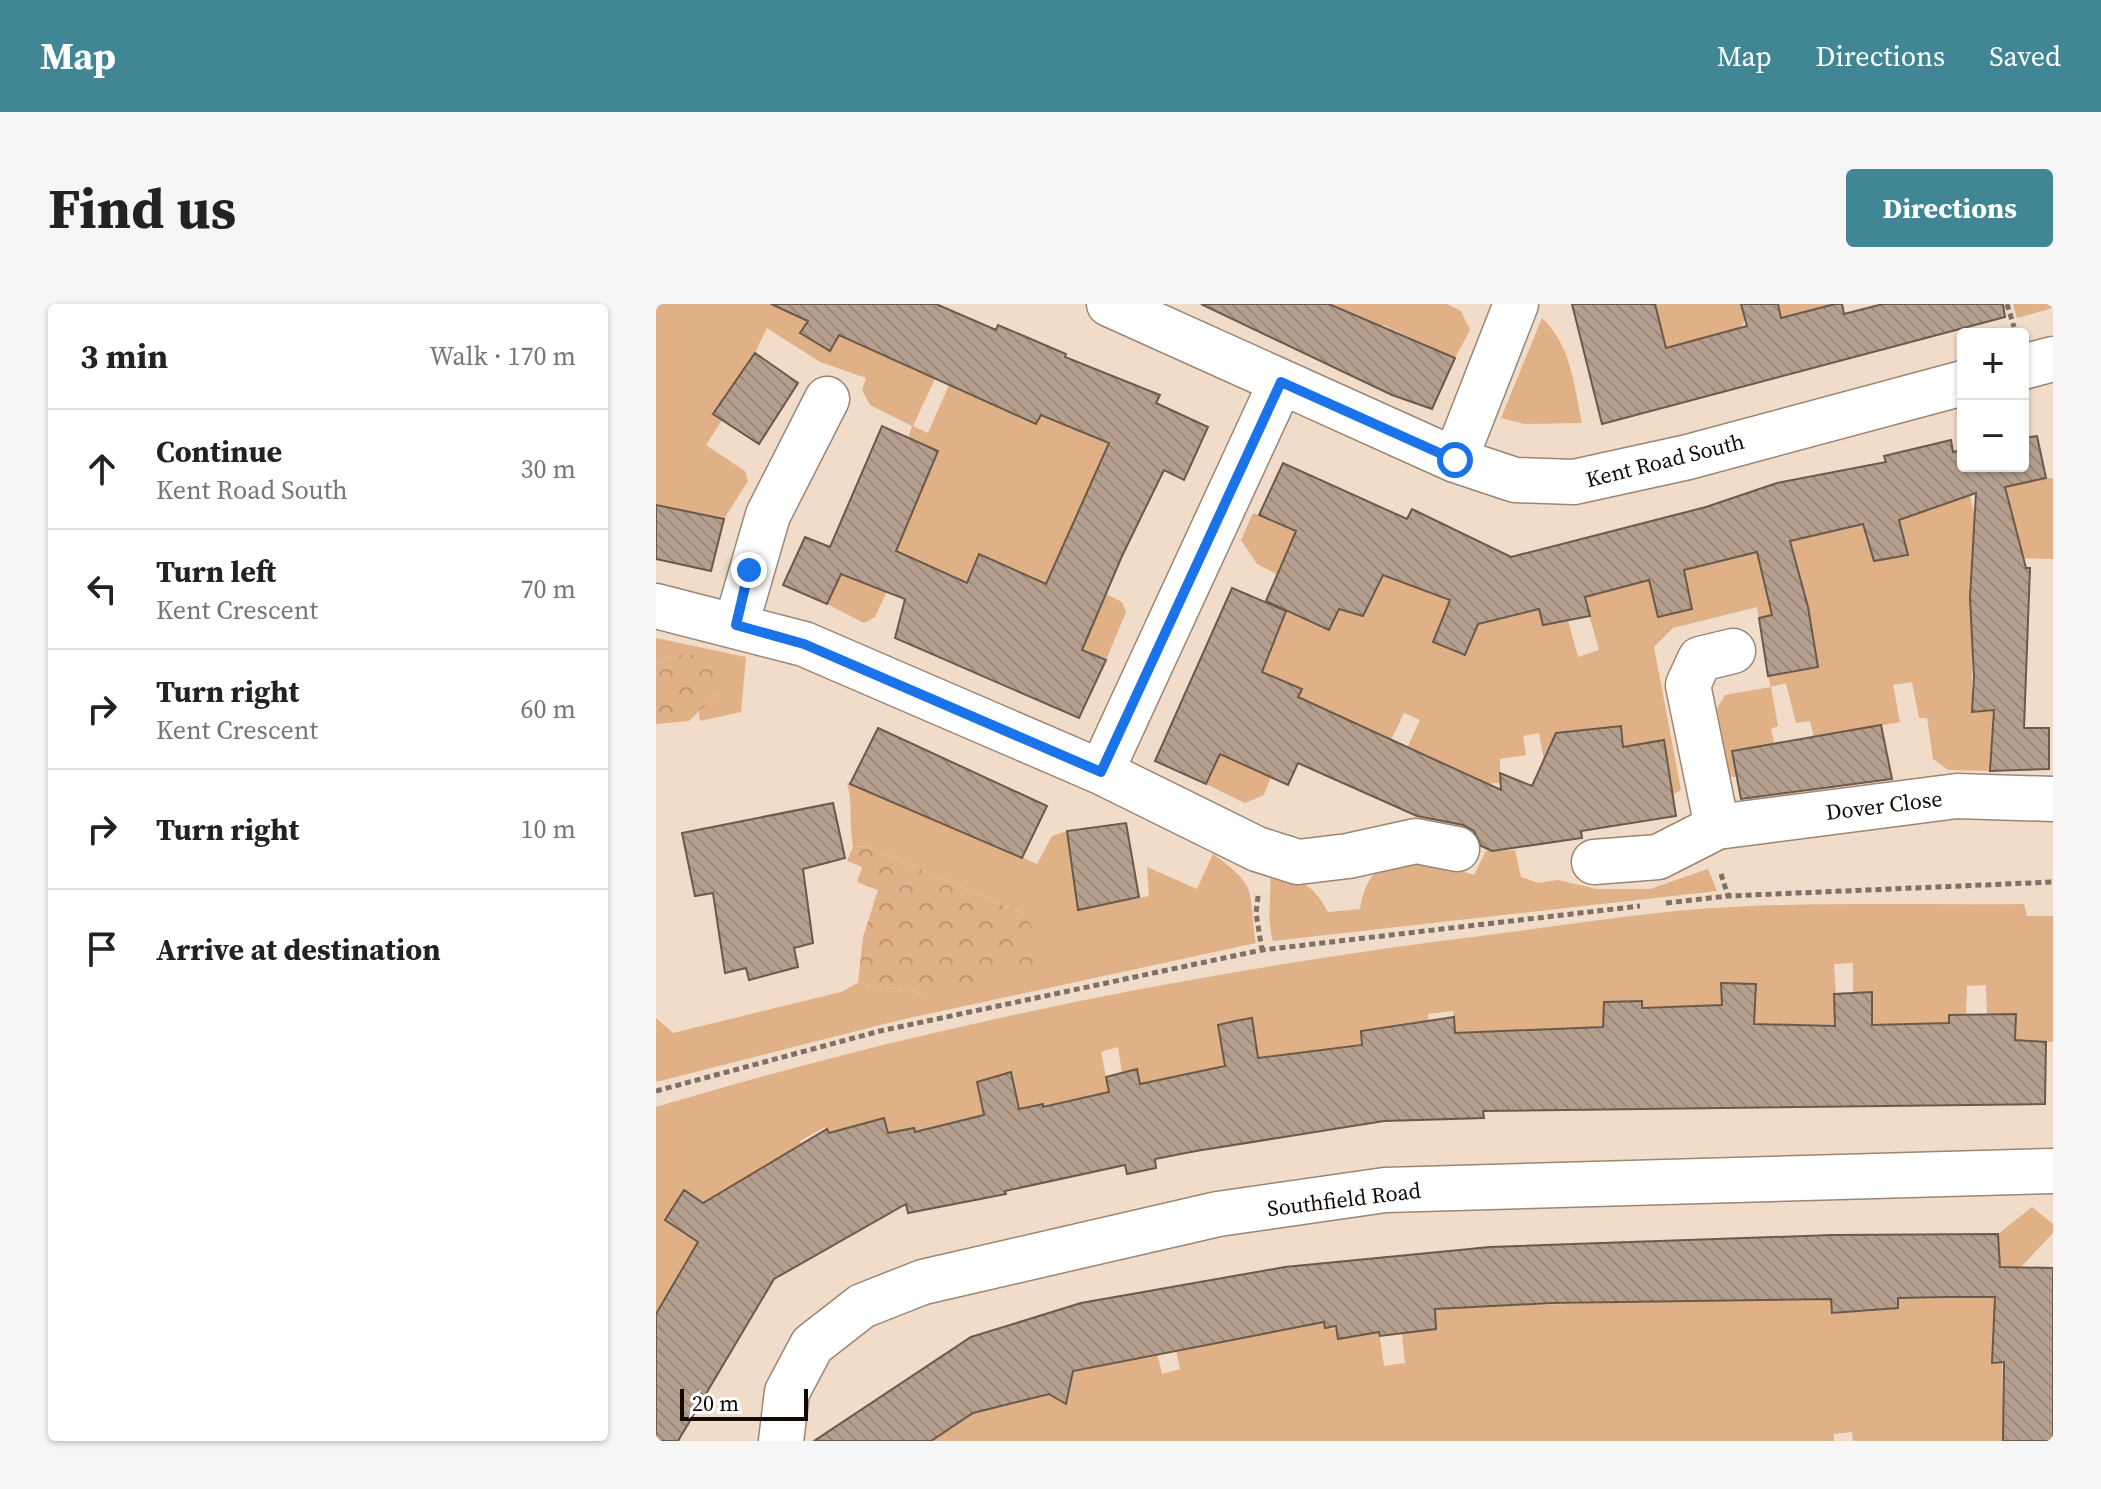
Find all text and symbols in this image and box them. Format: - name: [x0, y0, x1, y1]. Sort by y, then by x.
- text: Map: [40, 30, 116, 82]
- text: Map: [1717, 37, 1772, 75]
- text: Directions: [1816, 37, 1945, 75]
- text: Saved: [1989, 37, 2061, 75]
- button: Directions: [1846, 169, 2053, 247]
- text: Find us: [48, 170, 236, 247]
- map controls: [1957, 328, 2029, 472]
- button: +: [1957, 328, 2029, 400]
- text: 3 min: [80, 333, 168, 379]
- text: Walk · 170 m: [429, 338, 576, 374]
- button: −: [1957, 400, 2029, 472]
- street label: Kent Road South: [1583, 426, 1747, 494]
- text: Continue: [156, 431, 282, 472]
- route start: [1437, 442, 1473, 478]
- icon: ahead: [80, 447, 124, 491]
- text: 30 m: [521, 451, 576, 487]
- text: Kent Road South: [156, 472, 348, 508]
- text: Turn left: [156, 551, 276, 592]
- route end: [731, 552, 767, 588]
- icon: left: [80, 567, 124, 611]
- text: 70 m: [521, 571, 576, 607]
- text: Kent Crescent: [156, 592, 318, 628]
- text: Turn right: [156, 671, 299, 712]
- icon: right: [80, 687, 124, 731]
- text: 60 m: [521, 691, 576, 727]
- text: Kent Crescent: [156, 712, 318, 748]
- street label: Dover Close: [1824, 783, 1944, 827]
- icon: right: [80, 807, 124, 851]
- text: Turn right: [156, 809, 299, 850]
- text: 10 m: [521, 811, 576, 847]
- icon: arrive: [80, 927, 124, 971]
- text: Arrive at destination: [156, 929, 441, 970]
- street label: Southfield Road: [1265, 1175, 1423, 1223]
- scale bar: [680, 1385, 808, 1421]
- text: 20 m: [692, 1388, 739, 1418]

